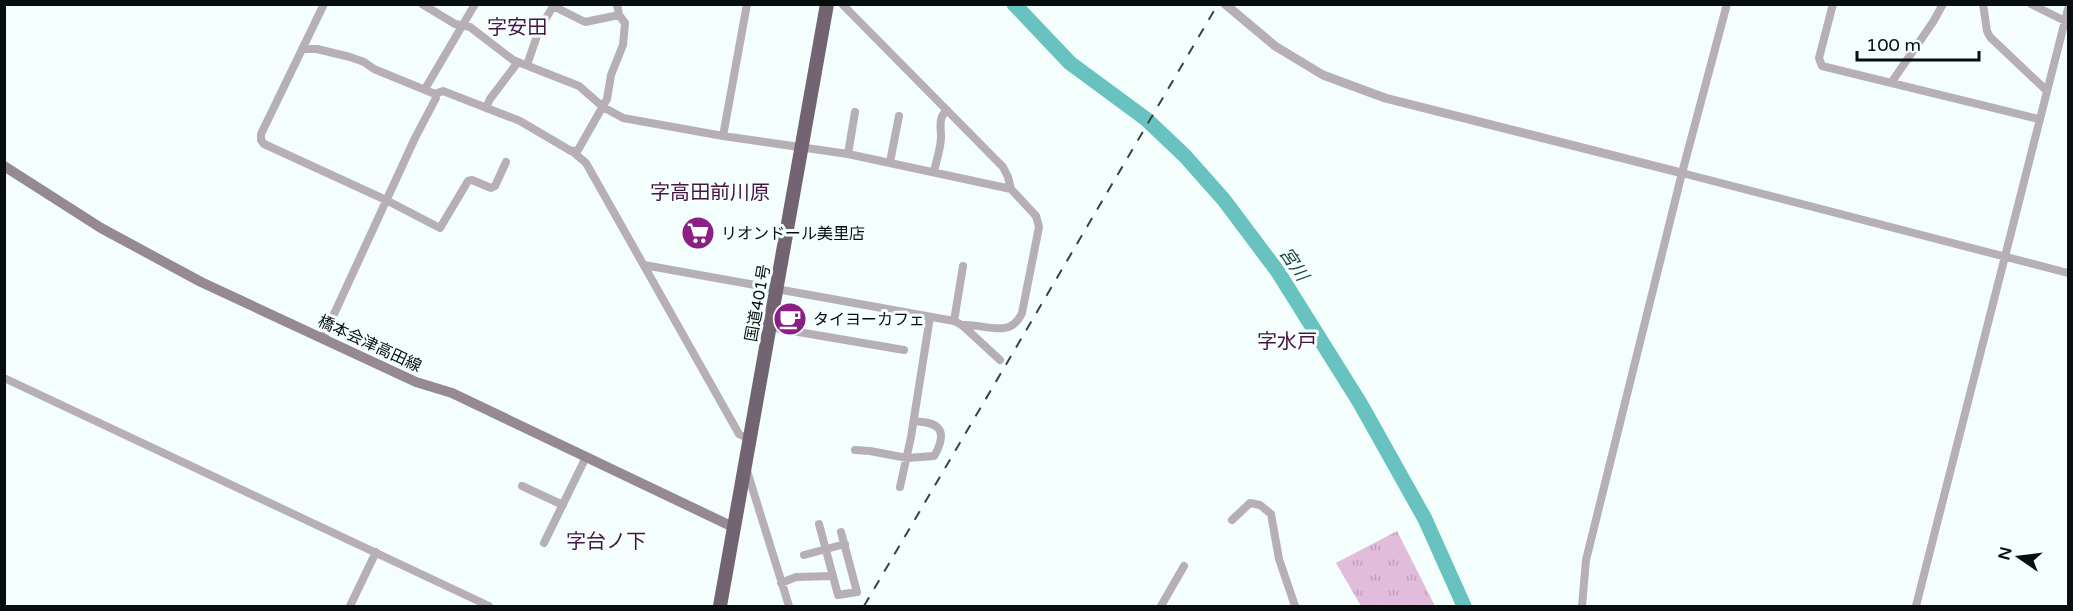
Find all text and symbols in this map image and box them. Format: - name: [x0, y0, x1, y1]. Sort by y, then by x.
- district label: 字安田: [487, 16, 547, 40]
- scale bar: [1857, 24, 1978, 62]
- text: 100 m: [1866, 34, 1921, 56]
- district label: 字高田前川原: [650, 181, 770, 205]
- supermarket icon: リオンドール美里店: [680, 215, 716, 251]
- place label: リオンドール美里店: [721, 224, 865, 244]
- water label: 宮川: [1275, 243, 1314, 287]
- street label: 国道401号: [741, 263, 775, 343]
- cafe icon: タイヨーカフェ: [772, 301, 808, 337]
- place label: タイヨーカフェ: [813, 310, 925, 330]
- street label: 橋本会津高田線: [315, 311, 425, 377]
- district label: 字水戸: [1257, 330, 1317, 354]
- north arrow: [1989, 527, 2049, 587]
- district label: 字台ノ下: [566, 530, 646, 554]
- text: N: [1994, 545, 2017, 562]

